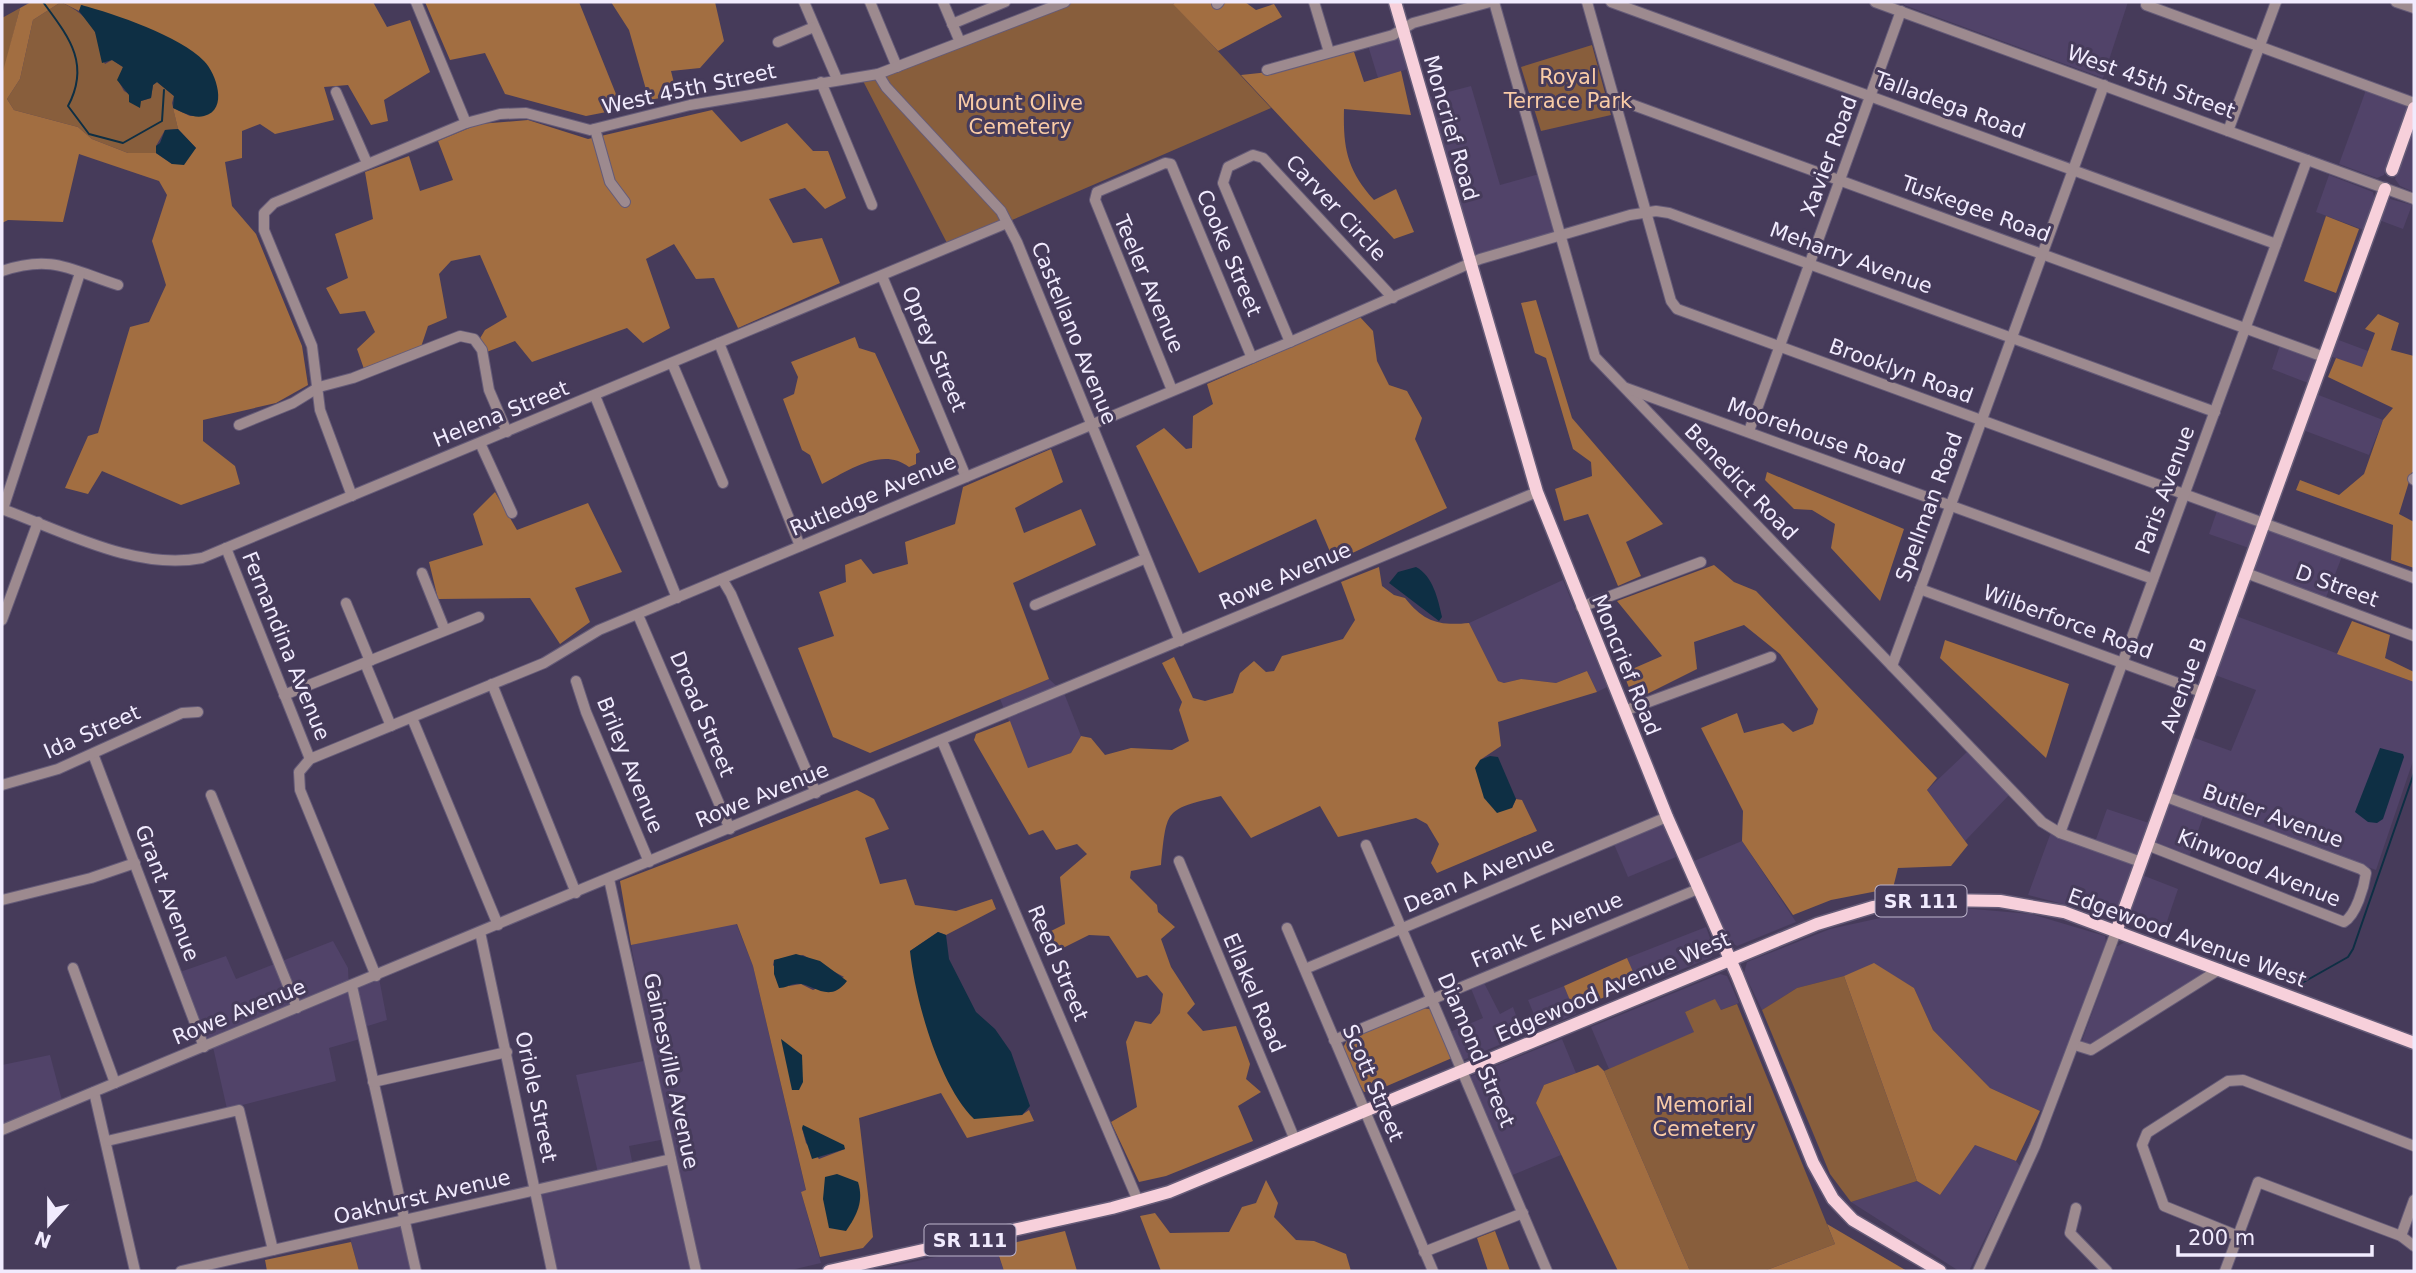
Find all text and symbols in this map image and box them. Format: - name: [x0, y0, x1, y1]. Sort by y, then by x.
- street label: West 45th Street: [2064, 40, 2238, 124]
- street label: Moncrief Road: [1419, 53, 1483, 203]
- street label: West 45th Street: [600, 59, 778, 119]
- park label: Royal Terrace Park: [1503, 65, 1633, 113]
- street label: Talladega Road: [1870, 66, 2029, 143]
- park label: Mount Olive Cemetery: [957, 91, 1083, 139]
- street label: Xavier Road: [1796, 92, 1862, 220]
- street label: Carver Circle: [1281, 150, 1391, 266]
- street label: Tuskegee Road: [1897, 171, 2054, 247]
- street label: Cooke Street: [1192, 186, 1266, 320]
- street label: Teeler Avenue: [1109, 211, 1189, 356]
- street label: Meharry Avenue: [1766, 217, 1936, 299]
- street label: Castellano Avenue: [1026, 238, 1122, 428]
- street label: Oprey Street: [897, 283, 971, 415]
- street label: Brooklyn Road: [1826, 334, 1976, 408]
- street label: Helena Street: [430, 376, 572, 452]
- street label: Moorehouse Road: [1724, 393, 1908, 479]
- street label: Benedict Road: [1680, 419, 1802, 545]
- street label: Paris Avenue: [2131, 423, 2199, 557]
- street label: Spellman Road: [1891, 429, 1967, 585]
- street label: Rutledge Avenue: [786, 449, 960, 541]
- street label: Rowe Avenue: [1215, 537, 1355, 615]
- street label: Fernandina Avenue: [237, 548, 335, 744]
- street label: D Street: [2292, 560, 2382, 612]
- street label: Wilberforce Road: [1980, 580, 2156, 664]
- street label: Moncrief Road: [1587, 591, 1665, 739]
- street label: Avenue B: [2156, 634, 2212, 736]
- street label: Droad Street: [665, 648, 739, 780]
- street label: Briley Avenue: [592, 693, 668, 837]
- street label: Ida Street: [40, 700, 144, 764]
- street label: Rowe Avenue: [692, 757, 832, 833]
- street label: Butler Avenue: [2199, 779, 2347, 853]
- street label: Grant Avenue: [130, 821, 204, 965]
- street label: Kinwood Avenue: [2174, 824, 2344, 912]
- street label: Dean A Avenue: [1400, 832, 1558, 918]
- street label: Edgewood Avenue West: [2064, 884, 2310, 992]
- road number: SR 111: [1876, 886, 1966, 917]
- street label: Frank E Avenue: [1468, 887, 1626, 973]
- street label: Reed Street: [1023, 902, 1093, 1024]
- street label: Edgewood Avenue West: [1492, 927, 1734, 1047]
- street label: Ellakel Road: [1218, 930, 1290, 1056]
- street label: Diamond Street: [1433, 969, 1519, 1131]
- street label: Gainesville Avenue: [639, 971, 703, 1171]
- street label: Rowe Avenue: [169, 974, 309, 1050]
- street label: Scott Street: [1338, 1021, 1408, 1145]
- street label: Oriole Street: [510, 1029, 562, 1165]
- park label: Memorial Cemetery: [1652, 1093, 1756, 1141]
- street label: Oakhurst Avenue: [331, 1165, 513, 1229]
- north arrow: [14, 1189, 84, 1259]
- scale bar: [2178, 1214, 2372, 1258]
- road number: SR 111: [925, 1224, 1016, 1256]
- text: 200 m: [2188, 1226, 2255, 1250]
- text: N: [32, 1227, 54, 1253]

